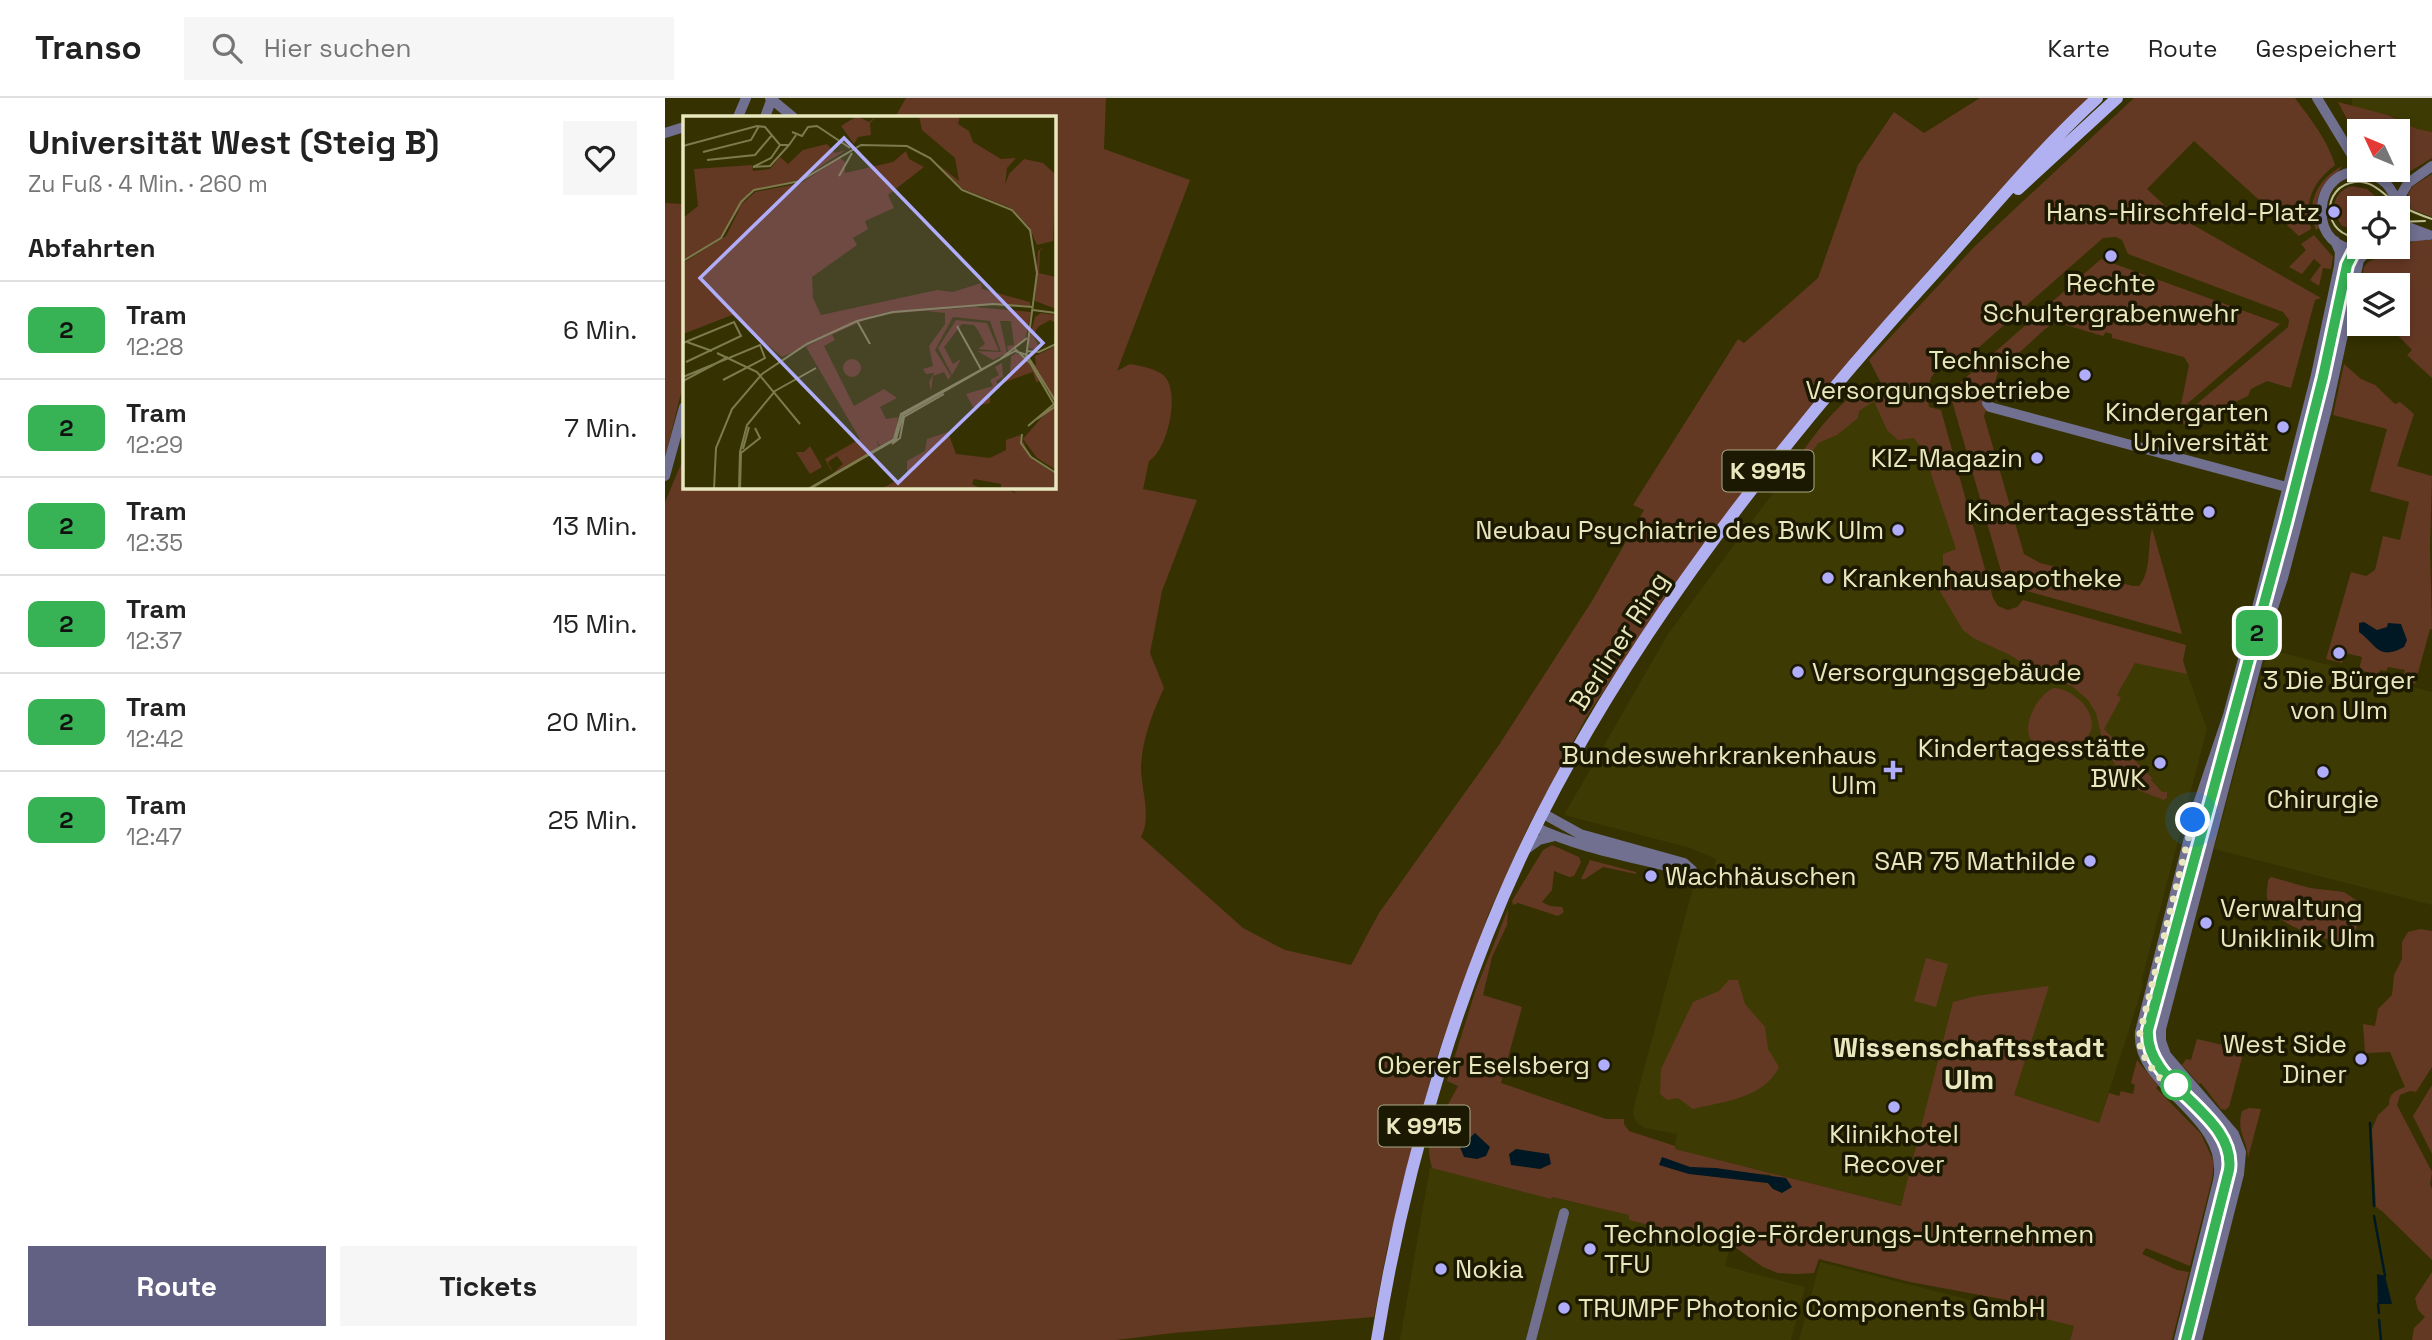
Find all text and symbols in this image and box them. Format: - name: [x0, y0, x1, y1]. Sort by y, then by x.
- search box: [184, 17, 674, 80]
- text: Transo: [35, 27, 142, 69]
- icon: search: [208, 29, 246, 67]
- text: Hier suchen: [264, 31, 411, 65]
- text: Karte: [2048, 33, 2110, 64]
- text: Route: [2148, 33, 2217, 64]
- text: Gespeichert: [2255, 33, 2397, 64]
- inset map: [683, 116, 1055, 488]
- north arrow: [2347, 119, 2410, 182]
- map controls: [2347, 119, 2410, 336]
- button: heart: [563, 121, 637, 195]
- text: Universität West (Steig B): [28, 122, 439, 164]
- text: Zu Fuß · 4 Min. · 260 m: [28, 169, 268, 199]
- place label: Hans-Hirschfeld-Platz: [2046, 195, 2320, 229]
- button: locate: [2347, 196, 2410, 259]
- marker: Hans-Hirschfeld-Platz: [2326, 204, 2342, 220]
- text: Abfahrten: [28, 231, 156, 265]
- marker: Rechte Schultergrabenwehr: [2103, 248, 2119, 264]
- place label: Rechte Schultergrabenwehr: [1983, 266, 2239, 330]
- button: layers: [2347, 273, 2410, 336]
- text: Tram: [126, 298, 187, 332]
- text: 6 Min.: [563, 313, 637, 347]
- text: 2: [59, 314, 74, 345]
- text: 12:28: [126, 332, 184, 362]
- place label: Technische Versorgungsbetriebe: [1806, 343, 2071, 407]
- marker: Technische Versorgungsbetriebe: [2077, 367, 2093, 383]
- place label: Kindergarten Universität: [2105, 395, 2269, 459]
- text: Tram: [126, 396, 187, 430]
- text: 7 Min.: [564, 411, 637, 445]
- text: 2: [59, 412, 74, 443]
- marker: Kindergarten Universität: [2275, 419, 2291, 435]
- text: 12:29: [126, 430, 183, 460]
- place label: KIZ-Magazin: [1871, 441, 2023, 475]
- road number: K 9915: [1723, 450, 1813, 492]
- marker: KIZ-Magazin: [2029, 450, 2045, 466]
- text: Tram: [126, 494, 187, 528]
- place label: Kindertagesstätte: [1967, 495, 2195, 529]
- marker: Kindertagesstätte: [2201, 504, 2217, 520]
- text: 13 Min.: [552, 509, 637, 543]
- text: 2: [59, 510, 74, 541]
- place label: Neubau Psychiatrie des BwK Ulm: [1475, 513, 1884, 547]
- marker: Neubau Psychiatrie des BwK Ulm: [1890, 522, 1906, 538]
- text: 12:35: [126, 528, 183, 558]
- place label: Krankenhausapotheke: [1842, 561, 2122, 595]
- street label: Berliner Ring: [1562, 565, 1676, 717]
- marker: Krankenhausapotheke: [1820, 570, 1836, 586]
- text: Tram: [126, 592, 187, 626]
- text: 15 Min.: [552, 607, 637, 641]
- text: 2: [59, 608, 74, 639]
- line badge: 2: [2234, 610, 2280, 656]
- text: 2: [2250, 617, 2264, 648]
- text: 12:37: [126, 626, 182, 656]
- marker: 3 Die Bürger von Ulm: [2331, 645, 2347, 661]
- place label: Versorgungsgebäude: [1812, 655, 2082, 689]
- place label: 3 Die Bürger von Ulm: [2263, 663, 2415, 727]
- marker: Versorgungsgebäude: [1790, 664, 1806, 680]
- text: Tram: [126, 690, 187, 724]
- text: 20 Min.: [547, 705, 637, 739]
- text: 2: [59, 706, 74, 737]
- text: 12:42: [126, 724, 184, 754]
- place label: Kindertagesstätte BWK: [1918, 731, 2146, 795]
- place label: Bundeswehrkrankenhaus Ulm: [1562, 738, 1877, 802]
- marker: Kindertagesstätte BWK: [2152, 755, 2168, 771]
- marker: Bundeswehrkrankenhaus Ulm: [1883, 760, 1903, 780]
- marker: Chirurgie: [2315, 764, 2331, 780]
- place label: Chirurgie: [2267, 782, 2379, 816]
- text: Tram: [126, 788, 187, 822]
- your location: [2175, 802, 2210, 837]
- text: 25 Min.: [548, 803, 637, 837]
- text: 2: [59, 804, 74, 835]
- text: 12:47: [126, 822, 182, 852]
- place label: SAR 75 Mathilde: [1874, 844, 2076, 878]
- marker: SAR 75 Mathilde: [2082, 853, 2098, 869]
- place label: Wachhäuschen: [1665, 859, 1857, 893]
- marker: Wachhäuschen: [1643, 868, 1659, 884]
- place label: Verwaltung Uniklinik Ulm: [2220, 891, 2375, 955]
- marker: Verwaltung Uniklinik Ulm: [2198, 915, 2214, 931]
- place label: West Side Diner: [2223, 1027, 2347, 1091]
- district label: Wissenschaftsstadt Ulm: [1833, 1029, 2105, 1097]
- place label: Oberer Eselsberg: [1377, 1048, 1590, 1082]
- marker: West Side Diner: [2353, 1051, 2369, 1067]
- marker: Oberer Eselsberg: [1596, 1057, 1612, 1073]
- unlabelled marker: [2161, 1070, 2191, 1100]
- marker: Klinikhotel Recover: [1886, 1099, 1902, 1115]
- road number: K 9915: [1379, 1106, 1469, 1146]
- place label: Klinikhotel Recover: [1829, 1117, 1959, 1181]
- place label: Technologie-Förderungs-Unternehmen TFU: [1604, 1217, 2094, 1281]
- marker: Technologie-Förderungs-Unternehmen TFU: [1582, 1241, 1598, 1257]
- button: Route: [28, 1246, 326, 1326]
- button: Tickets: [340, 1246, 637, 1326]
- place label: Nokia: [1455, 1252, 1524, 1286]
- marker: Nokia: [1433, 1261, 1449, 1277]
- place label: TRUMPF Photonic Components GmbH: [1578, 1291, 2046, 1325]
- marker: TRUMPF Photonic Components GmbH: [1556, 1300, 1572, 1316]

